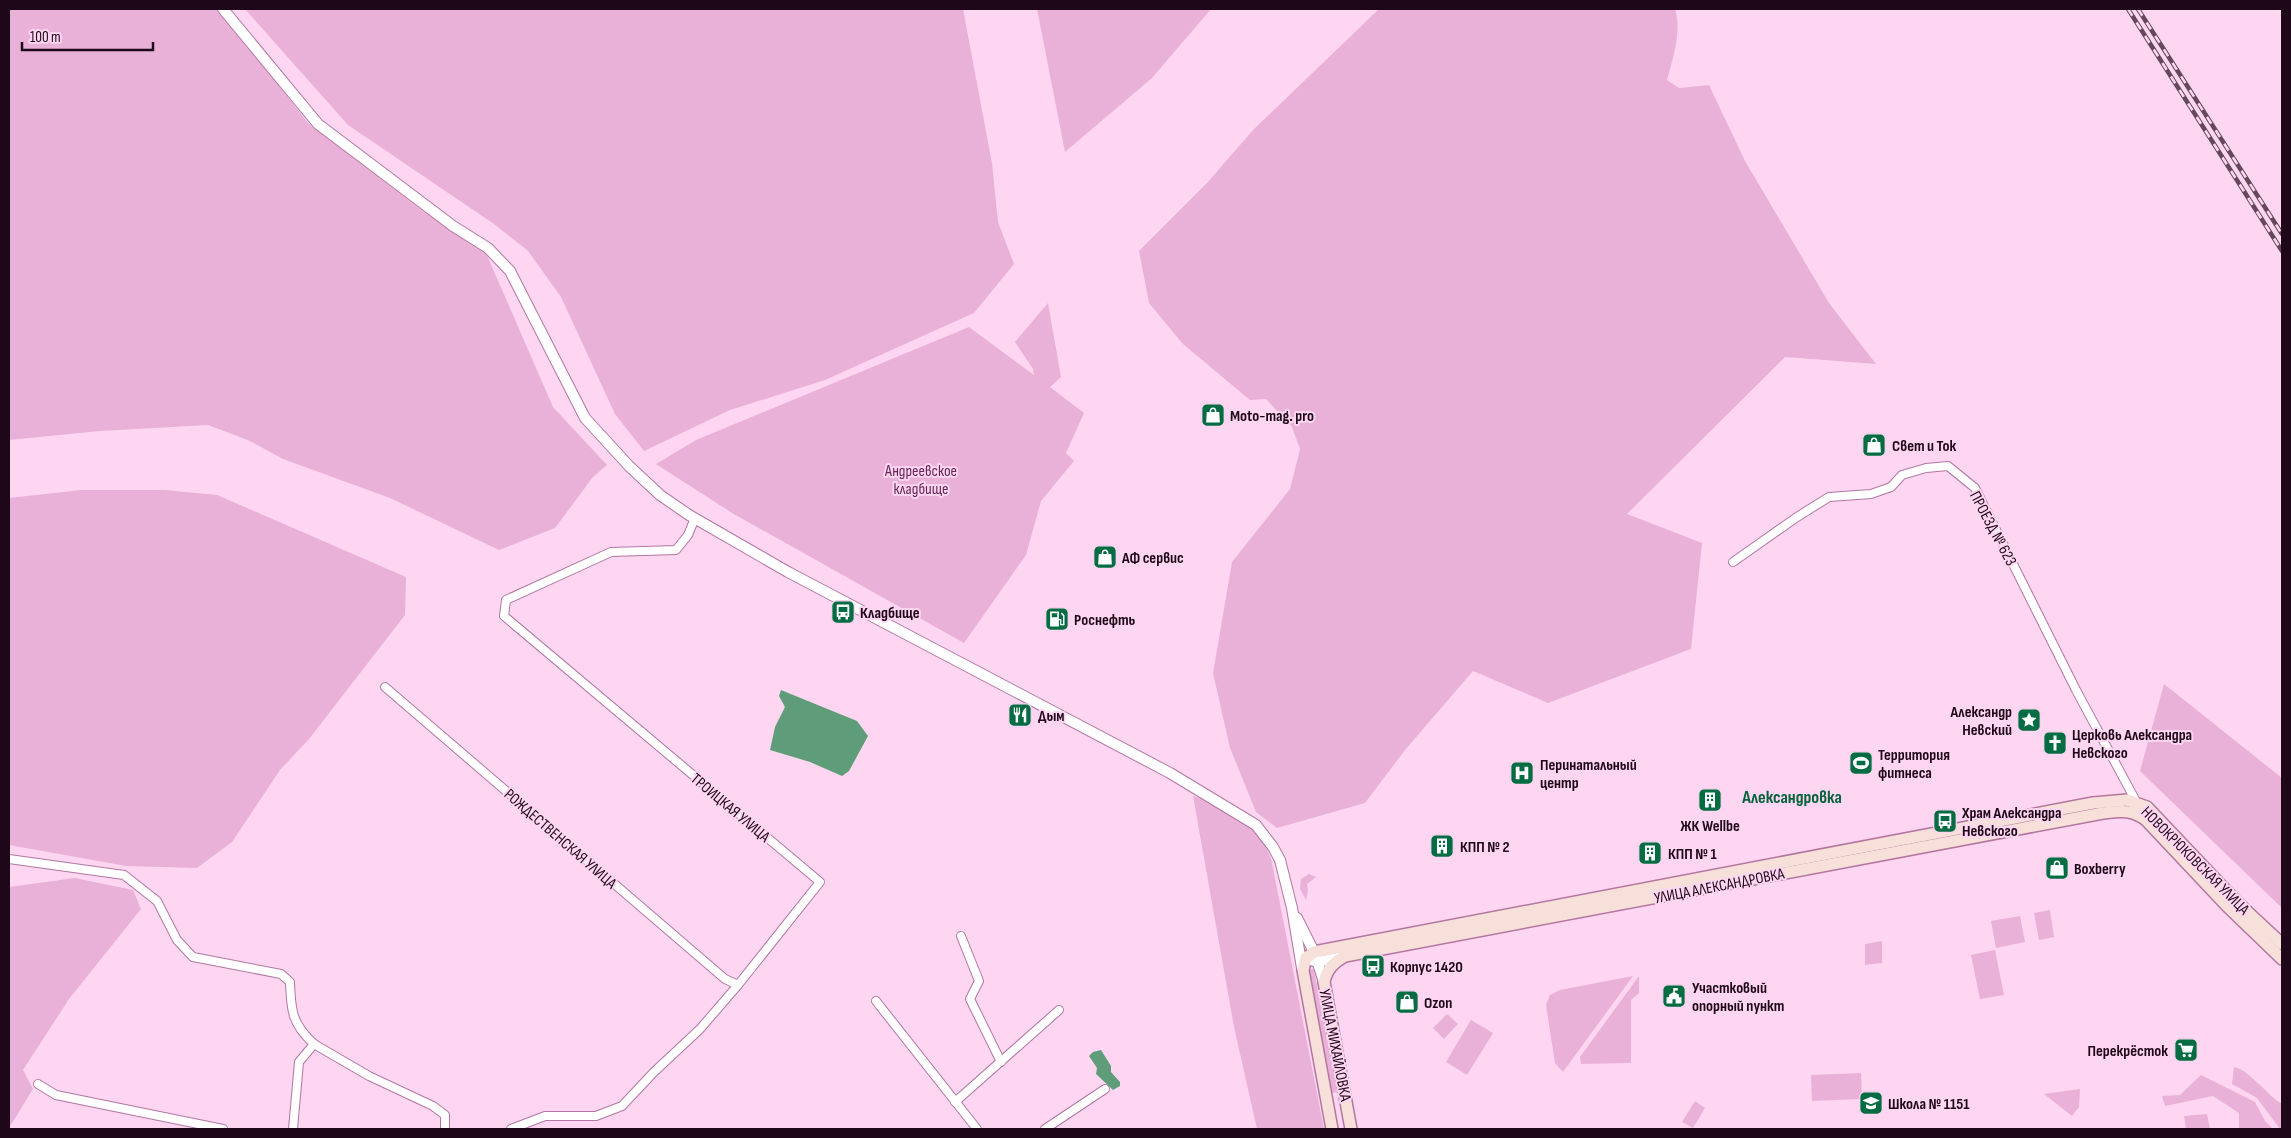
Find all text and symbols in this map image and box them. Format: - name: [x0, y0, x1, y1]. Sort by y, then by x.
- scale bar: [22, 20, 154, 52]
- text: 100 m: [30, 28, 61, 47]
- shop icon: Moto-mag. pro: [1200, 402, 1226, 428]
- place label: Moto-mag. pro: [1230, 407, 1314, 426]
- shop icon: Свет и Ток: [1861, 432, 1887, 458]
- place label: Свет и Ток: [1892, 437, 1957, 456]
- park label: Андреевское кладбище: [884, 462, 957, 499]
- street label: ПРОЕЗД № 623: [1965, 488, 2020, 569]
- shop icon: АФ сервис: [1092, 544, 1118, 570]
- place label: АФ сервис: [1121, 549, 1184, 568]
- bus stop icon: Кладбище: [830, 599, 856, 625]
- place label: Кладбище: [860, 604, 920, 623]
- fuel station icon: Роснефть: [1044, 606, 1070, 632]
- place label: Роснефть: [1074, 611, 1136, 630]
- restaurant icon: Дым: [1007, 702, 1033, 728]
- place label: Александр Невский: [1950, 703, 2012, 740]
- place label: Дым: [1038, 707, 1065, 726]
- place icon: Александр Невский: [2016, 707, 2042, 733]
- place label: Церковь Александра Невского: [2072, 726, 2192, 763]
- church icon: Церковь Александра Невского: [2042, 730, 2068, 756]
- place label: Территория фитнеса: [1878, 746, 1950, 783]
- sports icon: Территория фитнеса: [1848, 750, 1874, 776]
- place label: Перинатальный центр: [1540, 756, 1637, 793]
- hospital icon: Перинатальный центр: [1509, 760, 1535, 786]
- street label: ТРОИЦКАЯ УЛИЦА: [687, 770, 774, 847]
- street label: РОЖДЕСТВЕНСКАЯ УЛИЦА: [500, 785, 620, 893]
- building icon: ЖК Wellbe: [1697, 787, 1723, 813]
- district label: Александровка: [1741, 787, 1842, 808]
- street label: НОВОКРЮКОВСКАЯ УЛИЦА: [2137, 803, 2253, 919]
- place label: Храм Александра Невского: [1961, 804, 2062, 841]
- bus stop icon: Храм Александра Невского: [1932, 808, 1958, 834]
- place label: ЖК Wellbe: [1680, 817, 1740, 836]
- building icon: КПП № 2: [1429, 833, 1455, 859]
- place label: КПП № 2: [1460, 838, 1509, 857]
- building icon: КПП № 1: [1637, 840, 1663, 866]
- place label: КПП № 1: [1668, 845, 1717, 864]
- shop icon: Boxberry: [2044, 855, 2070, 881]
- place label: Boxberry: [2074, 860, 2126, 879]
- street label: УЛИЦА АЛЕКСАНДРОВКА: [1653, 864, 1786, 908]
- bus stop icon: Корпус 1420: [1360, 953, 1386, 979]
- place label: Корпус 1420: [1390, 958, 1463, 977]
- place label: Участковый опорный пункт: [1692, 979, 1784, 1016]
- public building icon: Участковый опорный пункт: [1661, 983, 1687, 1009]
- street label: УЛИЦА МИХАЙЛОВКА: [1314, 988, 1355, 1103]
- shop icon: Ozon: [1394, 989, 1420, 1015]
- place label: Ozon: [1424, 994, 1452, 1013]
- supermarket icon: Перекрёсток: [2173, 1037, 2199, 1063]
- place label: Перекрёсток: [2087, 1042, 2168, 1061]
- school or university icon: Школа № 1151: [1858, 1090, 1884, 1116]
- place label: Школа № 1151: [1888, 1095, 1970, 1114]

